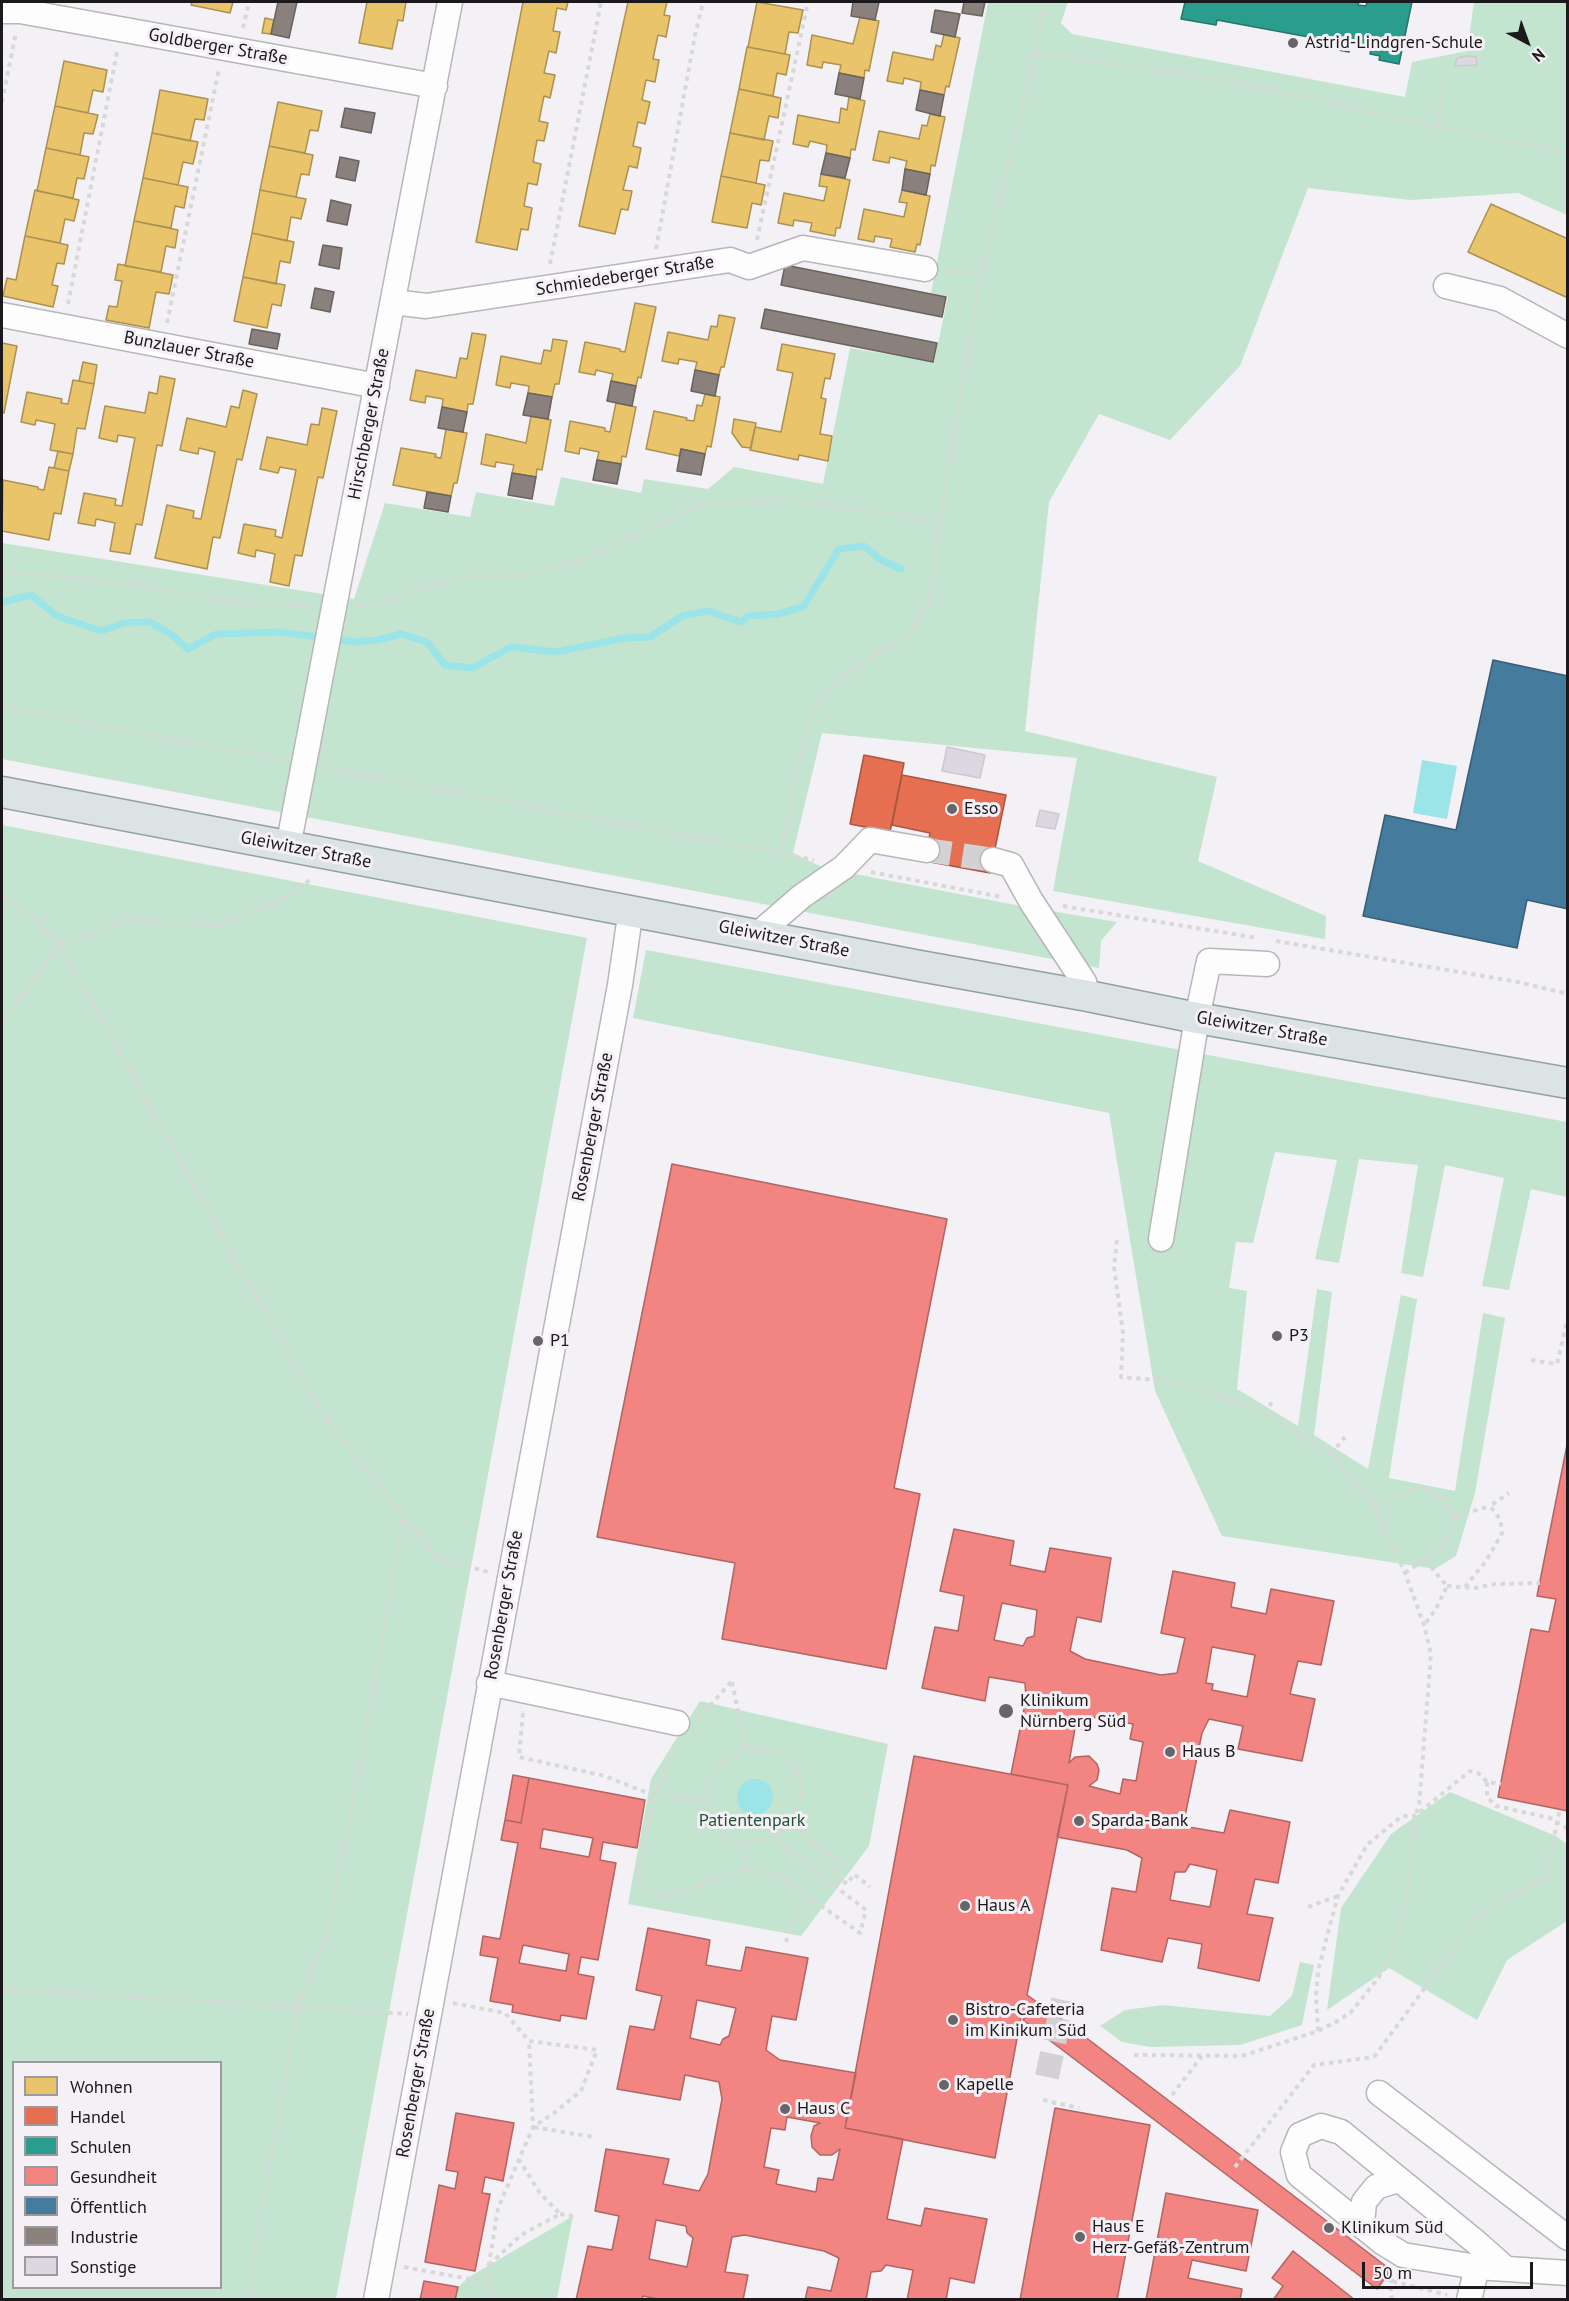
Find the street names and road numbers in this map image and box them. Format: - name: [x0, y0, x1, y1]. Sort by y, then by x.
- street label: Goldberger Straße: [147, 24, 289, 70]
- street label: Schmiedeberger Straße: [534, 251, 716, 301]
- street label: Bunzlauer Straße: [122, 327, 256, 373]
- street label: Hirschberger Straße: [344, 346, 394, 502]
- street label: Gleiwitzer Straße: [239, 827, 373, 873]
- street label: Gleiwitzer Straße: [717, 916, 851, 962]
- street label: Gleiwitzer Straße: [1195, 1007, 1329, 1051]
- street label: Rosenberger Straße: [568, 1051, 618, 1203]
- street label: Rosenberger Straße: [480, 1529, 528, 1681]
- street label: Rosenberger Straße: [392, 2007, 440, 2159]

